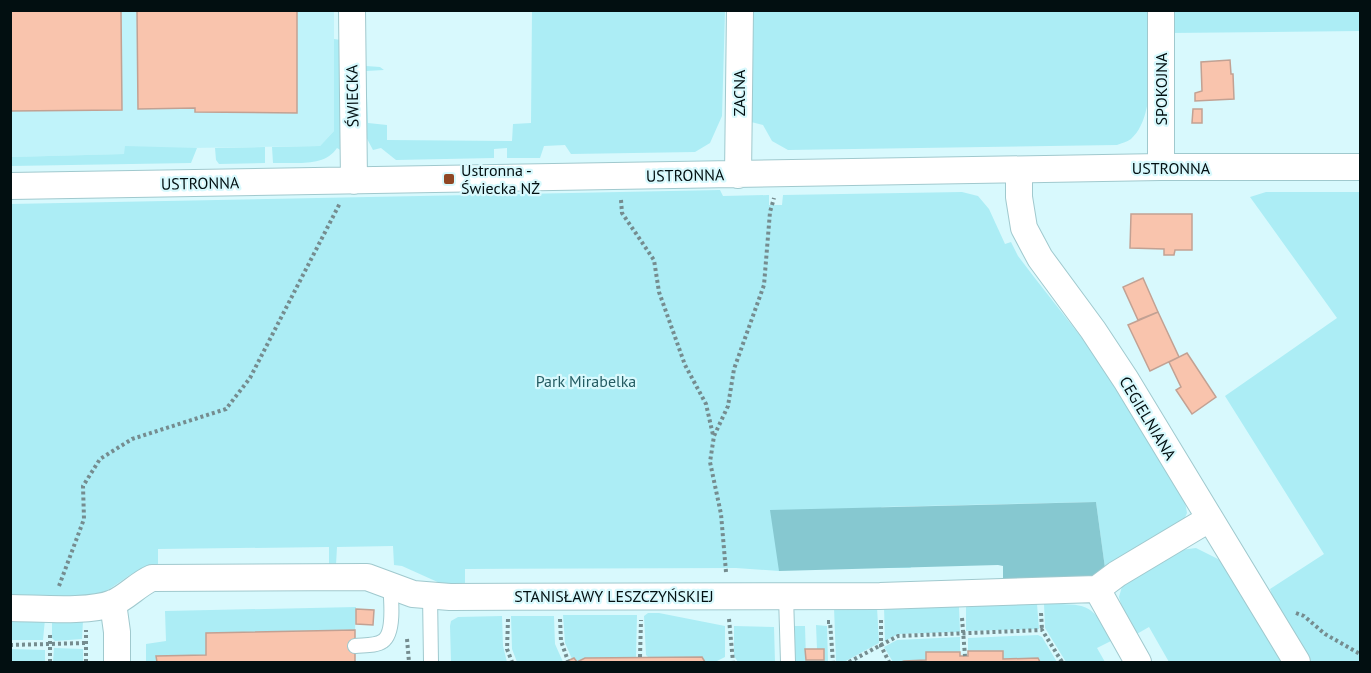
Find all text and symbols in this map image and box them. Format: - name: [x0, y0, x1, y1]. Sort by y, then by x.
- street label: SPOKOJNA: [1151, 52, 1171, 125]
- street label: ŚWIECKA: [341, 64, 363, 128]
- street label: ZACNA: [729, 69, 749, 116]
- street label: USTRONNA: [1132, 158, 1211, 178]
- place label: Ustronna - Świecka NŻ: [461, 160, 540, 198]
- street label: USTRONNA: [646, 164, 725, 186]
- street label: USTRONNA: [161, 172, 240, 194]
- marker: Ustronna - Świecka NŻ: [442, 172, 456, 186]
- park label: Park Mirabelka: [536, 371, 636, 391]
- street label: CEGIELNIANA: [1115, 373, 1181, 464]
- street label: STANISŁAWY LESZCZYŃSKIEJ: [514, 586, 714, 606]

